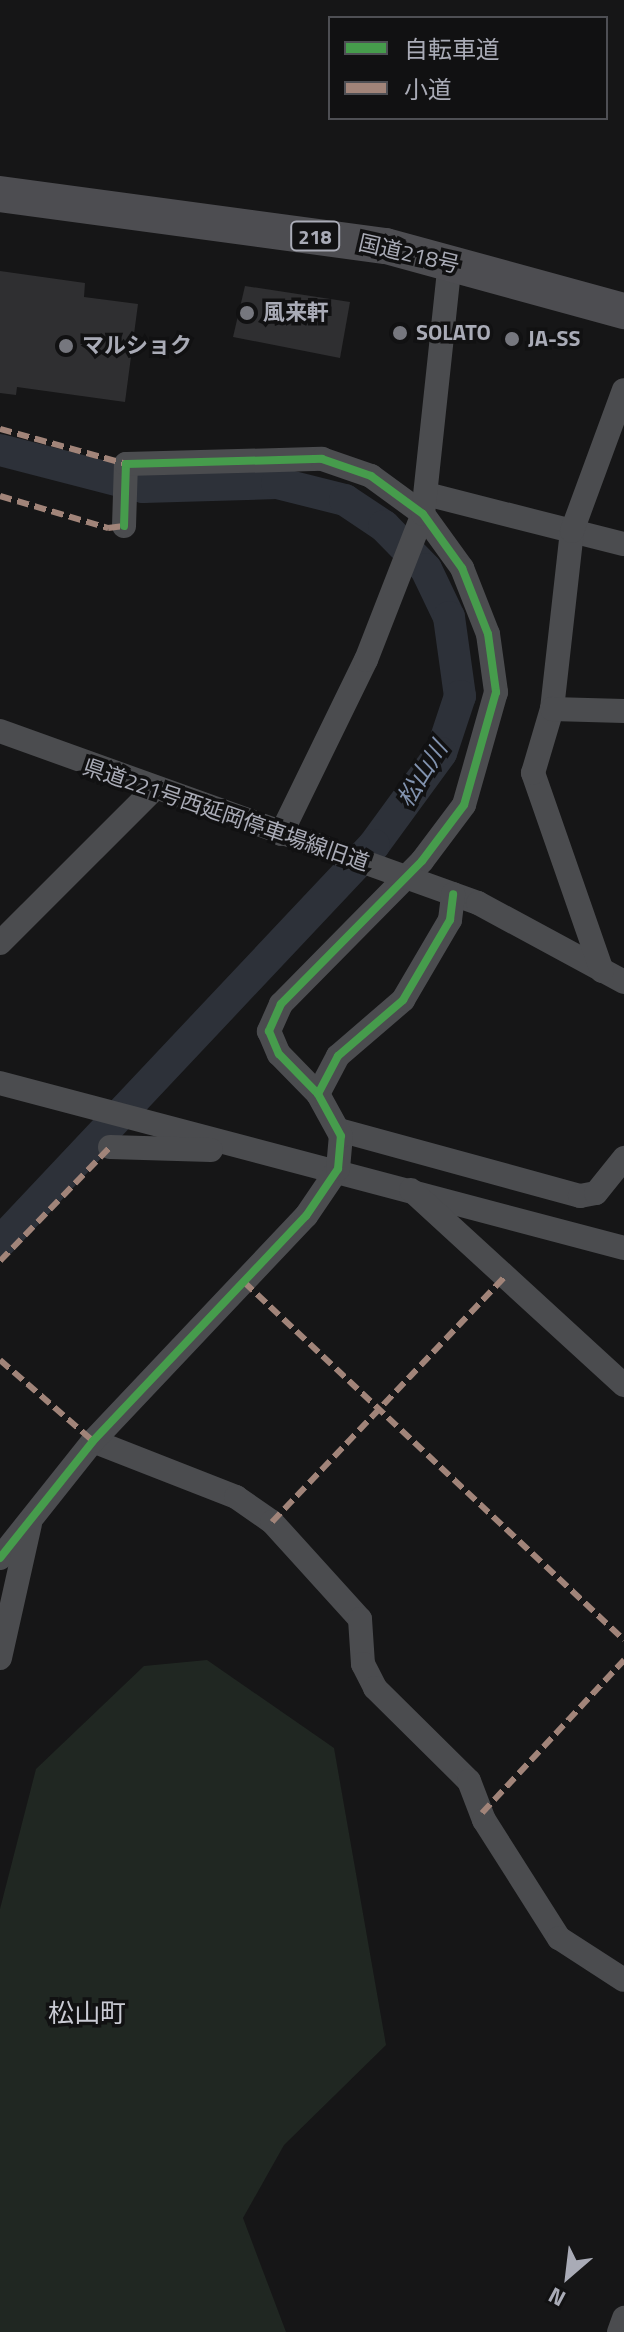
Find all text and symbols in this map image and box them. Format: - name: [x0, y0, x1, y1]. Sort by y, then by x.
- legend: [328, 16, 608, 120]
- text: 自転車道: [404, 31, 500, 67]
- text: 小道: [404, 71, 452, 107]
- road number: 218: [289, 220, 341, 252]
- street label: 国道218号: [356, 230, 462, 278]
- place label: 風来軒: [263, 300, 329, 326]
- marker: 風来軒: [238, 304, 256, 322]
- place label: SOLATO: [416, 320, 491, 346]
- marker: SOLATO: [391, 324, 409, 342]
- place label: JA-SS: [528, 326, 580, 352]
- marker: JA-SS: [503, 330, 521, 348]
- place label: マルショク: [82, 333, 192, 359]
- marker: マルショク: [57, 337, 75, 355]
- water label: 松山川: [391, 736, 453, 812]
- street label: 県道221号西延岡停車場線旧道: [79, 754, 373, 876]
- district label: 松山町: [48, 1997, 126, 2029]
- north arrow: [528, 2236, 608, 2316]
- text: N: [542, 2279, 571, 2316]

